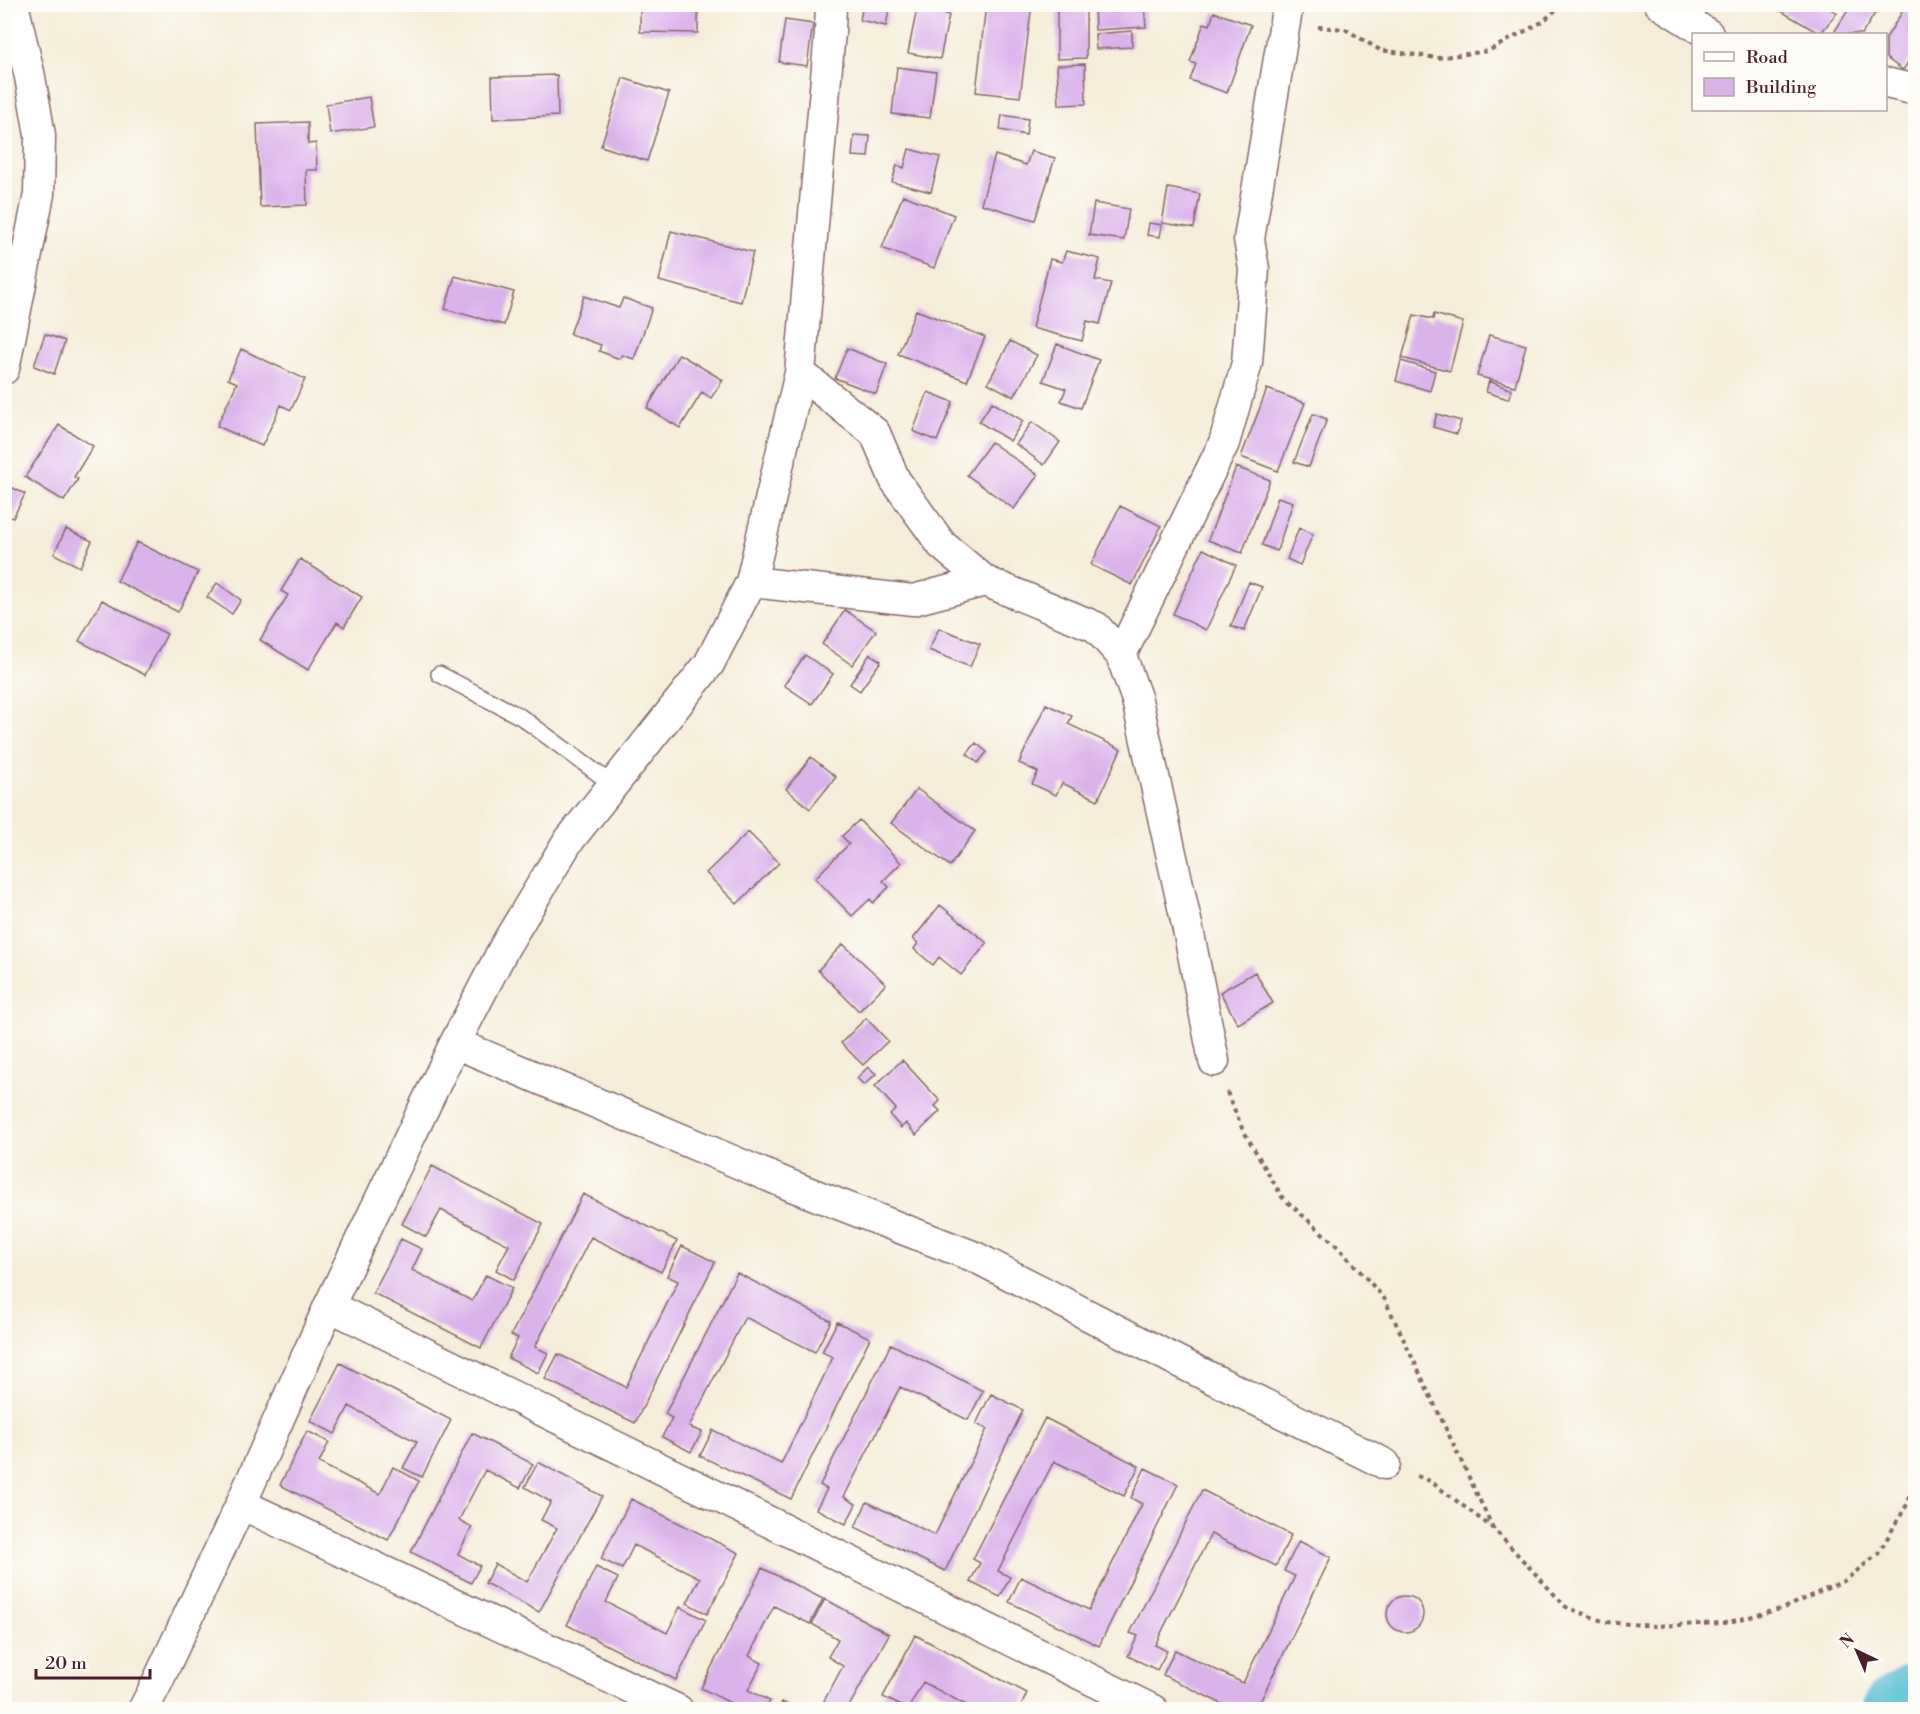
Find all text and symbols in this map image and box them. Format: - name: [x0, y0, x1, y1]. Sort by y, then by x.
- legend: [1692, 33, 1887, 111]
- text: Road: [1746, 46, 1789, 69]
- text: Building: [1745, 76, 1817, 99]
- north arrow: [1827, 1621, 1887, 1681]
- text: N: [1836, 1629, 1859, 1653]
- scale bar: [36, 1642, 150, 1680]
- text: 20 m: [45, 1652, 87, 1675]

